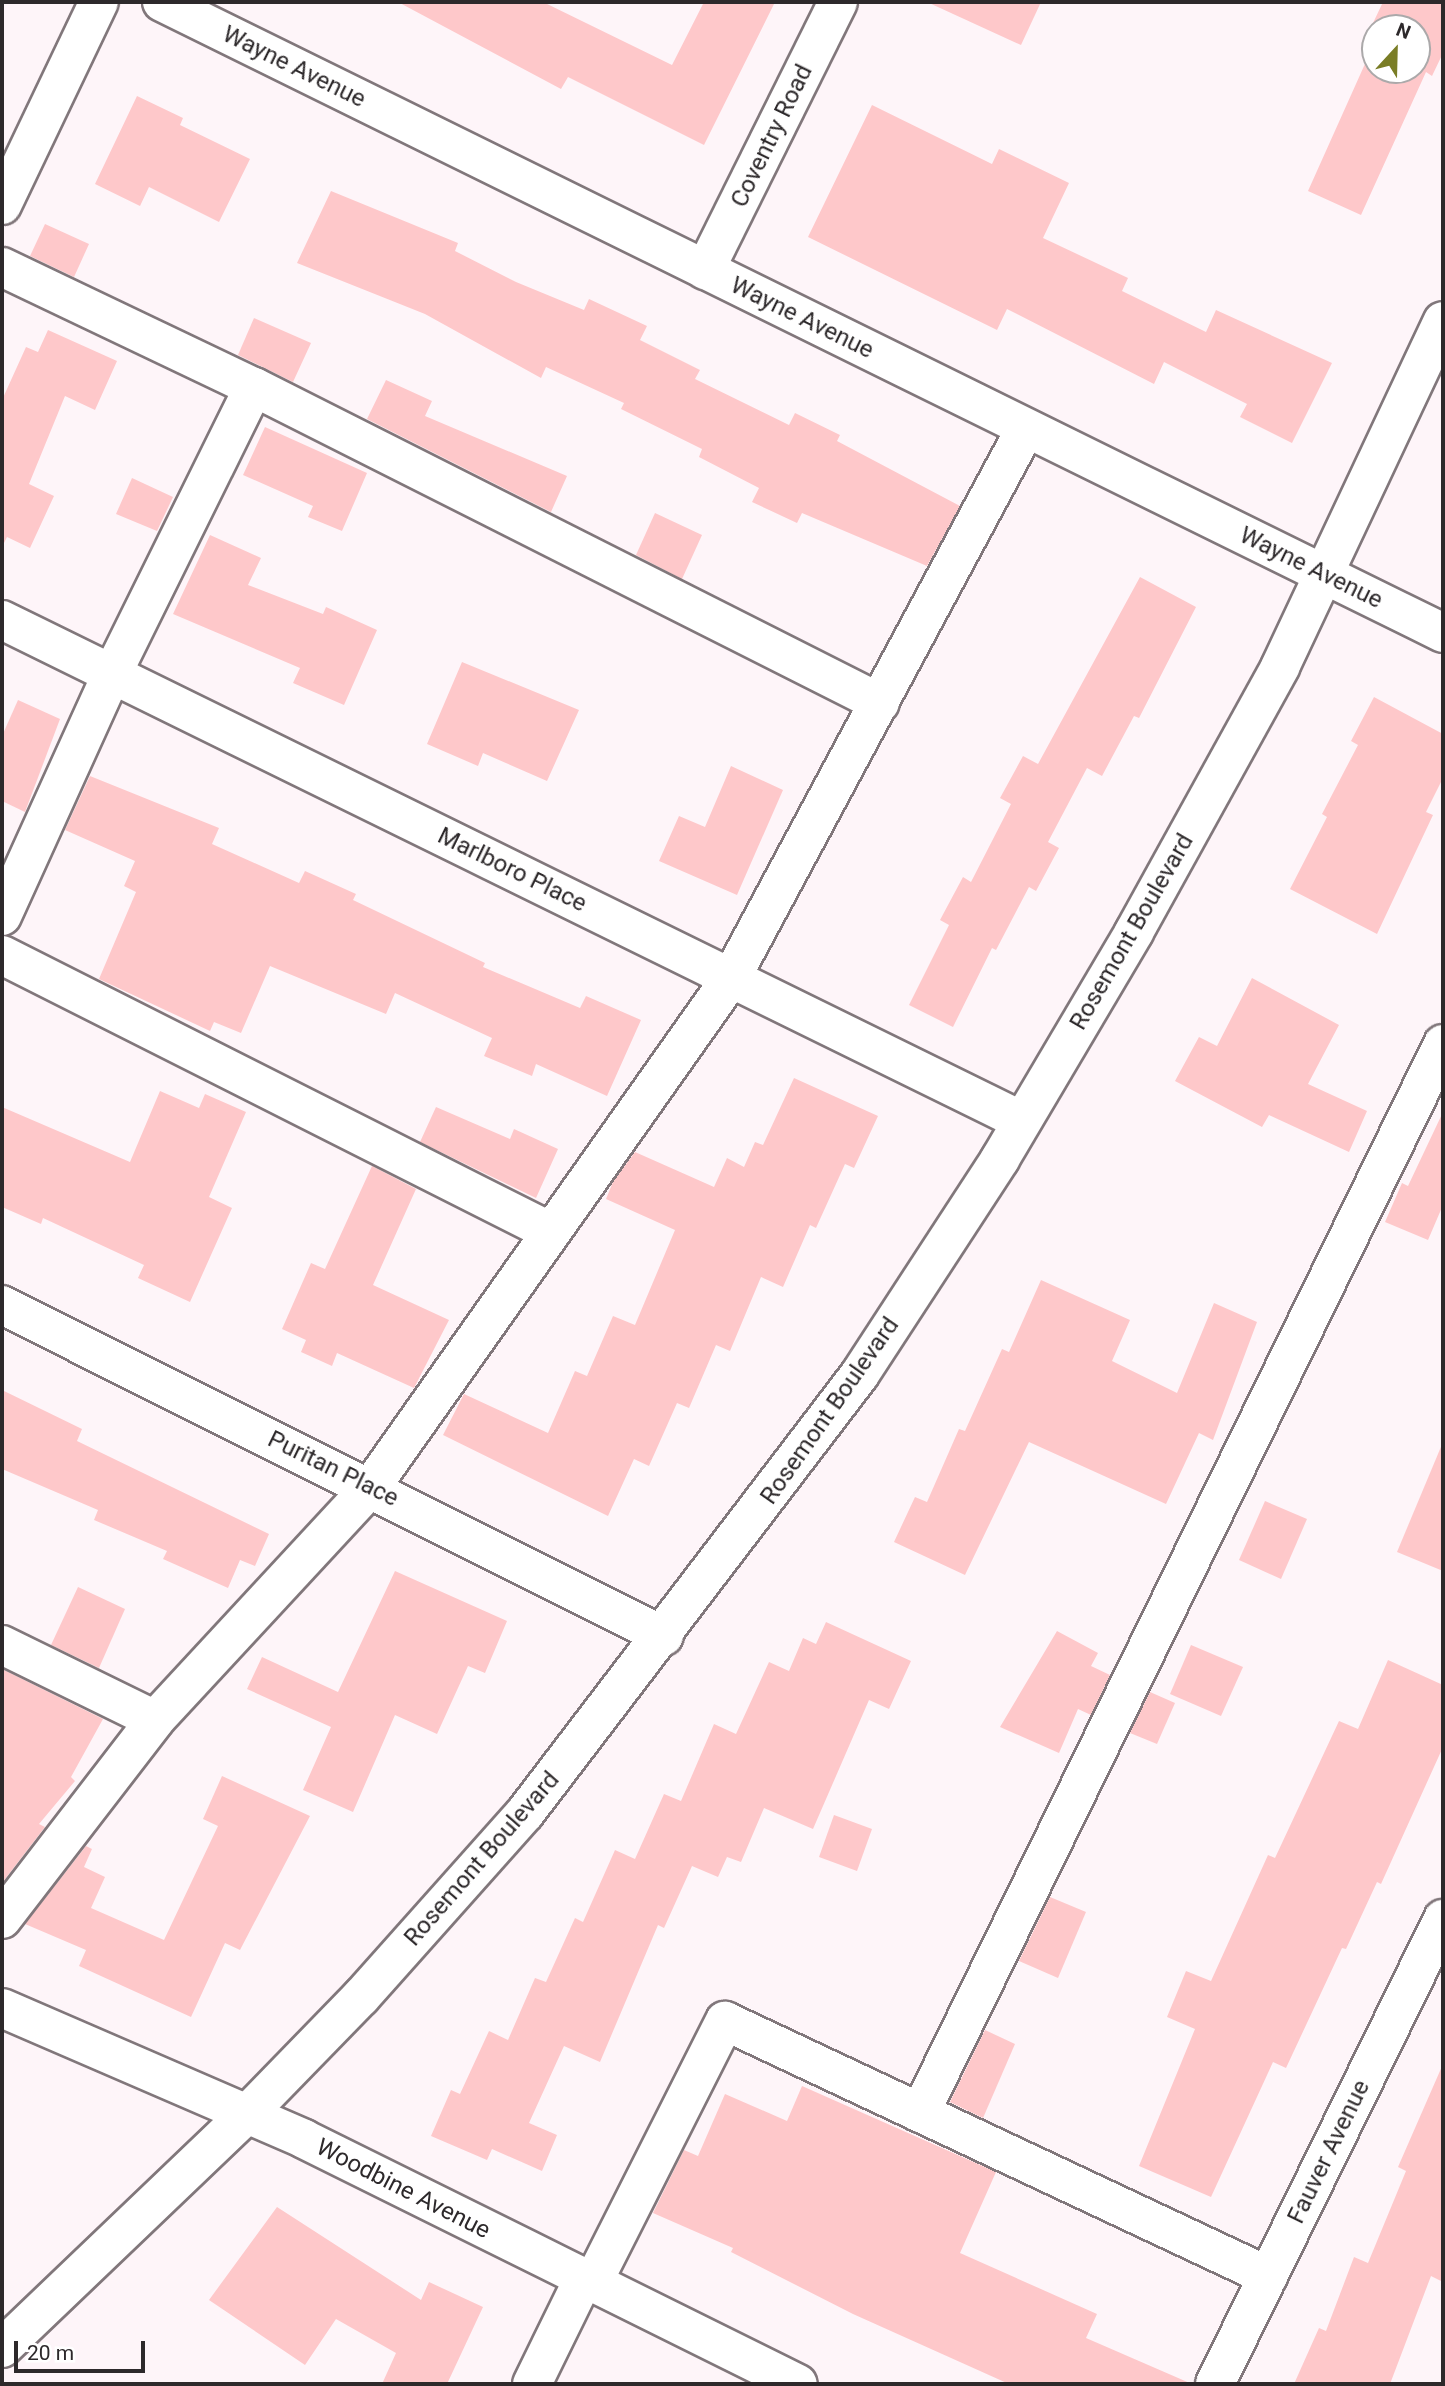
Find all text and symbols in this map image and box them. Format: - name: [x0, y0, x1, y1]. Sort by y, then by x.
- north arrow: [1361, 14, 1431, 84]
- text: N: [1393, 18, 1414, 44]
- street label: Wayne Avenue: [218, 20, 370, 114]
- street label: Coventry Road: [725, 60, 819, 212]
- street label: Wayne Avenue: [726, 271, 878, 365]
- street label: Wayne Avenue: [1235, 521, 1387, 615]
- street label: Marlboro Place: [433, 822, 591, 918]
- street label: Rosemont Boulevard: [1064, 829, 1200, 1035]
- street label: Rosemont Boulevard: [755, 1312, 905, 1510]
- street label: Puritan Place: [263, 1425, 403, 1513]
- street label: Rosemont Boulevard: [398, 1766, 566, 1952]
- street label: Fauver Avenue: [1282, 2076, 1376, 2228]
- street label: Woodbine Avenue: [311, 2133, 495, 2245]
- scale bar: [18, 2326, 149, 2370]
- text: 20 m: [27, 2341, 74, 2365]

